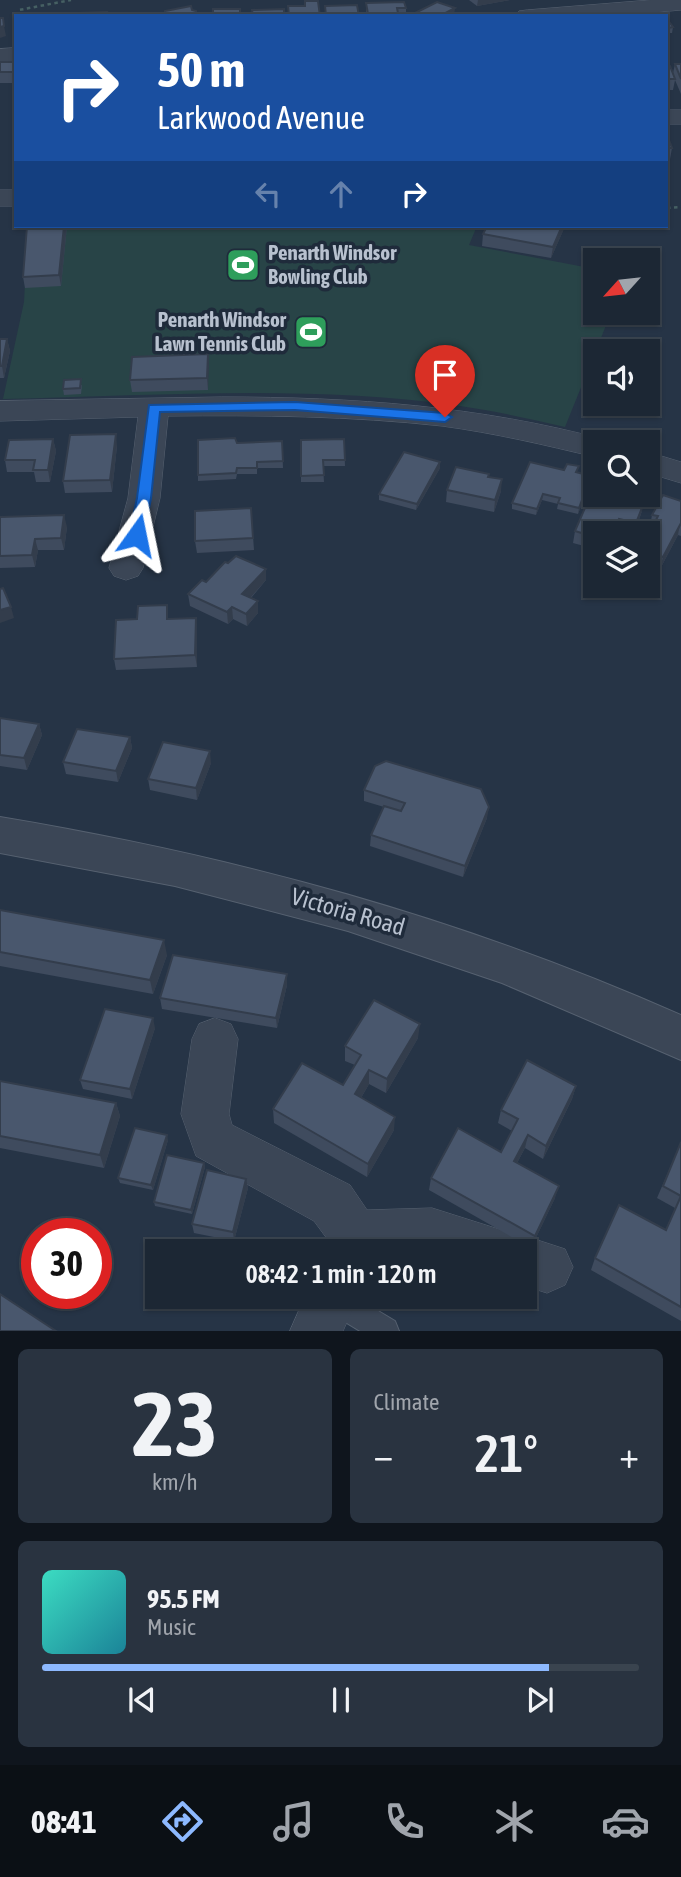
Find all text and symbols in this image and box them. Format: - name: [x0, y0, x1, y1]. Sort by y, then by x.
- text: 50 m: [157, 41, 245, 97]
- icon: right: [42, 42, 133, 133]
- text: Larkwood Avenue: [157, 99, 365, 136]
- icon: left: [249, 175, 287, 213]
- icon: ahead: [322, 175, 360, 213]
- icon: right: [395, 175, 433, 213]
- place label: Penarth Windsor Bowling Club: [268, 240, 397, 288]
- sports icon: Penarth Windsor Bowling Club: [224, 246, 262, 284]
- north arrow: [583, 248, 660, 326]
- map controls: [583, 248, 660, 598]
- place label: Penarth Windsor Lawn Tennis Club: [154, 307, 287, 355]
- sports icon: Penarth Windsor Lawn Tennis Club: [292, 313, 330, 351]
- button: sound: [583, 339, 660, 416]
- pin: [415, 345, 475, 417]
- icon: arrive: [426, 356, 464, 394]
- button: search: [583, 430, 660, 507]
- position arrow: [100, 498, 174, 572]
- button: layers: [583, 521, 660, 598]
- street label: Victoria Road: [288, 882, 408, 941]
- speed limit sign: 30: [21, 1218, 112, 1309]
- text: 08:42 · 1 min · 120 m: [246, 1259, 436, 1289]
- text: 23: [132, 1371, 218, 1475]
- text: Climate: [374, 1389, 439, 1415]
- text: 21°: [475, 1423, 538, 1483]
- text: −: [374, 1433, 393, 1476]
- text: +: [619, 1433, 639, 1476]
- text: km/h: [152, 1469, 198, 1495]
- text: 95.5 FM: [147, 1584, 220, 1614]
- text: Music: [147, 1614, 195, 1640]
- icon: previous: [123, 1681, 161, 1719]
- icon: pause: [322, 1681, 360, 1719]
- icon: next: [521, 1681, 559, 1719]
- icon: directions: [158, 1797, 207, 1846]
- icon: music: [269, 1797, 318, 1846]
- icon: phone: [380, 1797, 429, 1846]
- icon: climate: [490, 1797, 539, 1846]
- icon: car: [601, 1797, 650, 1846]
- text: 08:41: [31, 1803, 97, 1840]

